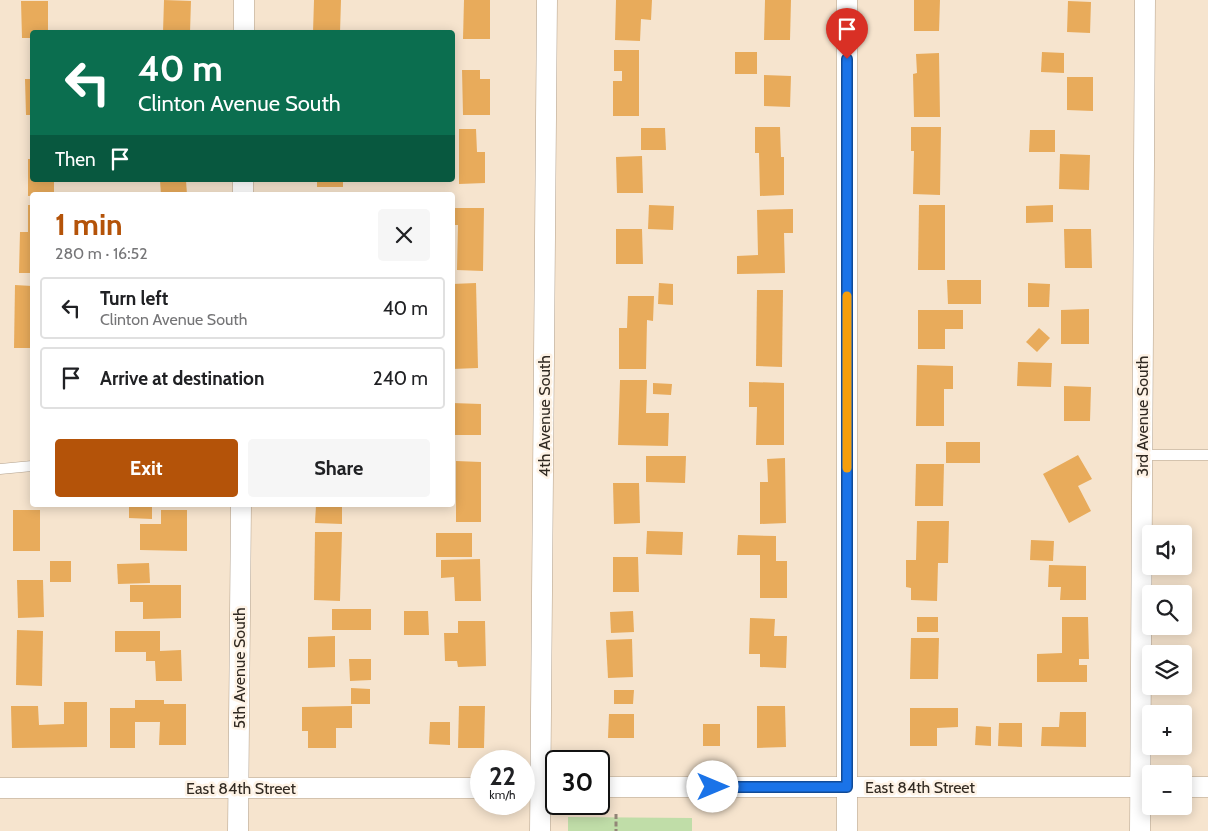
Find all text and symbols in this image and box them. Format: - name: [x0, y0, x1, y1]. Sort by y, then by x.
- pin: [826, 8, 868, 59]
- icon: arrive: [833, 15, 861, 43]
- text: 40 m: [138, 47, 223, 90]
- icon: left: [55, 50, 120, 115]
- text: Clinton Avenue South: [138, 90, 341, 117]
- icon: arrive: [106, 145, 134, 173]
- text: Then: [55, 148, 96, 171]
- text: 1 min: [55, 206, 123, 243]
- button: close: [378, 209, 430, 261]
- text: 280 m · 16:52: [55, 244, 148, 263]
- text: Turn left: [100, 287, 168, 310]
- icon: left: [57, 294, 85, 322]
- text: 40 m: [383, 297, 428, 320]
- text: Clinton Avenue South: [100, 310, 247, 329]
- street label: 4th Avenue South: [535, 355, 554, 477]
- street label: 3rd Avenue South: [1133, 356, 1152, 476]
- icon: arrive: [57, 364, 85, 392]
- text: Arrive at destination: [100, 367, 264, 390]
- text: 240 m: [373, 367, 428, 390]
- button: Exit: [55, 439, 238, 497]
- button: Share: [248, 439, 430, 497]
- map controls: [1142, 525, 1192, 815]
- button: sound: [1142, 525, 1192, 575]
- button: search: [1142, 585, 1192, 635]
- street label: 5th Avenue South: [230, 607, 249, 729]
- button: layers: [1142, 645, 1192, 695]
- button: +: [1142, 705, 1192, 755]
- speed limit sign: 30: [545, 750, 610, 815]
- position arrow: [686, 760, 738, 812]
- text: 22: [489, 761, 516, 791]
- button: −: [1142, 765, 1192, 815]
- street label: East 84th Street: [865, 778, 976, 797]
- street label: East 84th Street: [186, 779, 297, 798]
- text: km/h: [489, 787, 516, 802]

